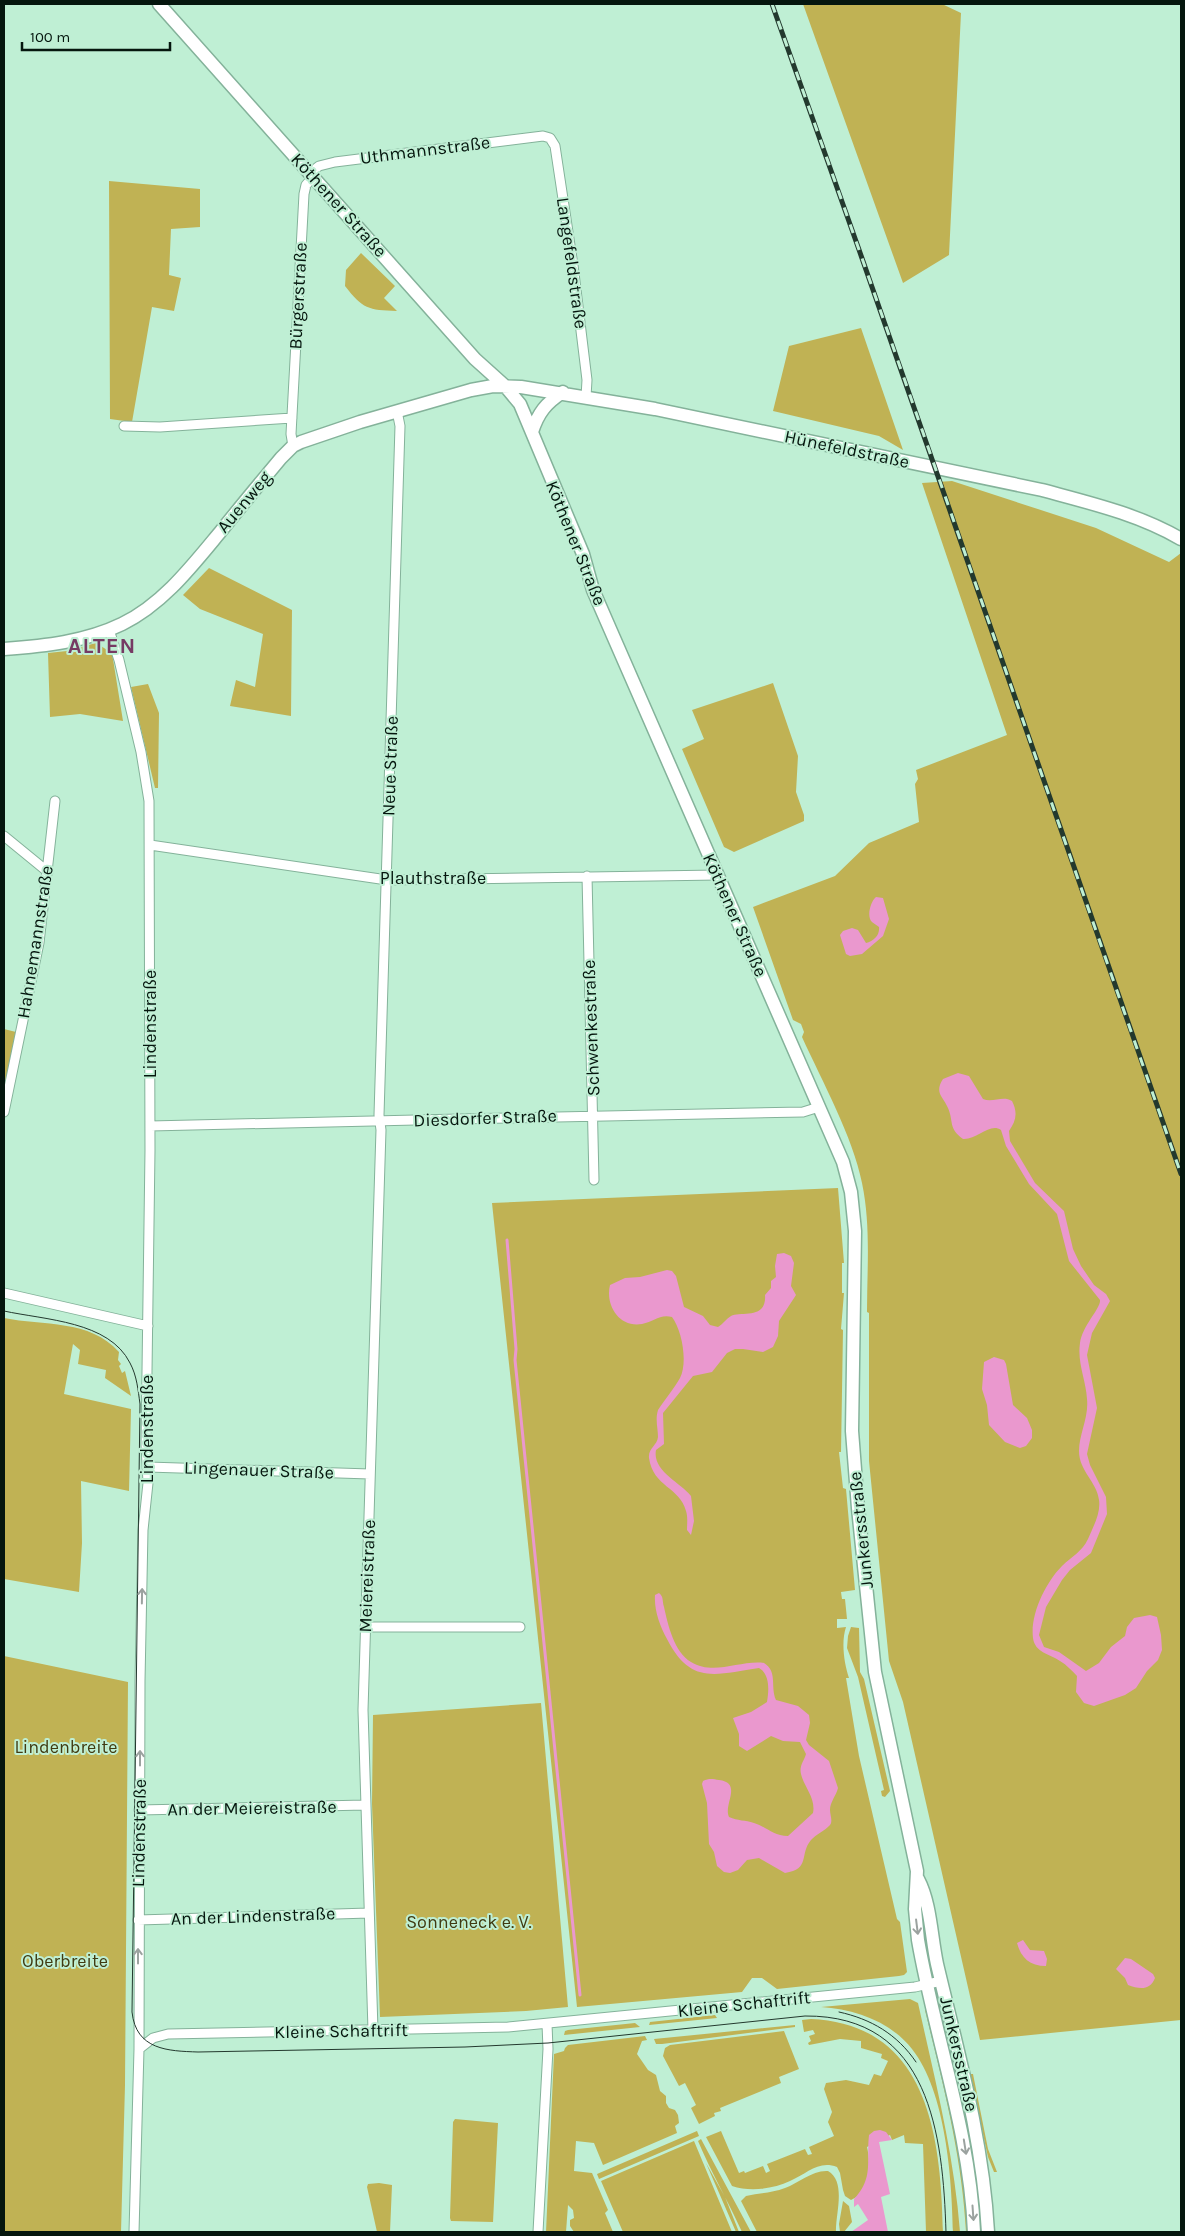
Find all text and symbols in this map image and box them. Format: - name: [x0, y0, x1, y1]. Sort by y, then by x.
- scale bar: [22, 20, 170, 52]
- text: 100 m: [30, 28, 70, 46]
- street label: Uthmannstraße: [359, 131, 491, 169]
- street label: Köthener Straße: [286, 148, 392, 262]
- street label: Langefeldstraße: [552, 196, 592, 330]
- street label: Bürgerstraße: [284, 242, 312, 350]
- street label: Hünefeldstraße: [783, 425, 911, 473]
- street label: Auenweg: [212, 467, 276, 537]
- street label: Köthener Straße: [541, 477, 611, 609]
- district label: ALTEN: [68, 633, 136, 659]
- street label: Neue Straße: [377, 715, 403, 817]
- street label: Köthener Straße: [698, 850, 772, 980]
- street label: Hahnemannstraße: [12, 864, 58, 1020]
- street label: Plauthstraße: [380, 867, 486, 889]
- street label: Schwenkestraße: [578, 959, 604, 1097]
- street label: Lindenstraße: [139, 970, 161, 1078]
- street label: Diesdorfer Straße: [413, 1105, 557, 1131]
- street label: Lindenstraße: [136, 1375, 158, 1483]
- street label: Lingenauer Straße: [184, 1456, 334, 1484]
- street label: Junkersstraße: [844, 1471, 878, 1589]
- street label: Meiereistraße: [354, 1519, 380, 1633]
- one-way arrow: [137, 1588, 147, 1604]
- park label: Lindenbreite: [14, 1736, 118, 1758]
- one-way arrow: [135, 1750, 145, 1766]
- street label: Lindenstraße: [127, 1779, 151, 1887]
- street label: An der Meiereistraße: [167, 1796, 337, 1820]
- street label: An der Lindenstraße: [170, 1902, 336, 1930]
- park label: Sonneneck e. V.: [406, 1911, 532, 1933]
- one-way arrow: [912, 1919, 922, 1935]
- one-way arrow: [133, 1948, 143, 1964]
- park label: Oberbreite: [22, 1950, 108, 1972]
- street label: Kleine Schaftrift: [676, 1986, 812, 2022]
- street label: Junkersstraße: [935, 1994, 983, 2114]
- street label: Kleine Schaftrift: [274, 2019, 408, 2043]
- one-way arrow: [960, 2139, 970, 2155]
- one-way arrow: [969, 2205, 978, 2221]

